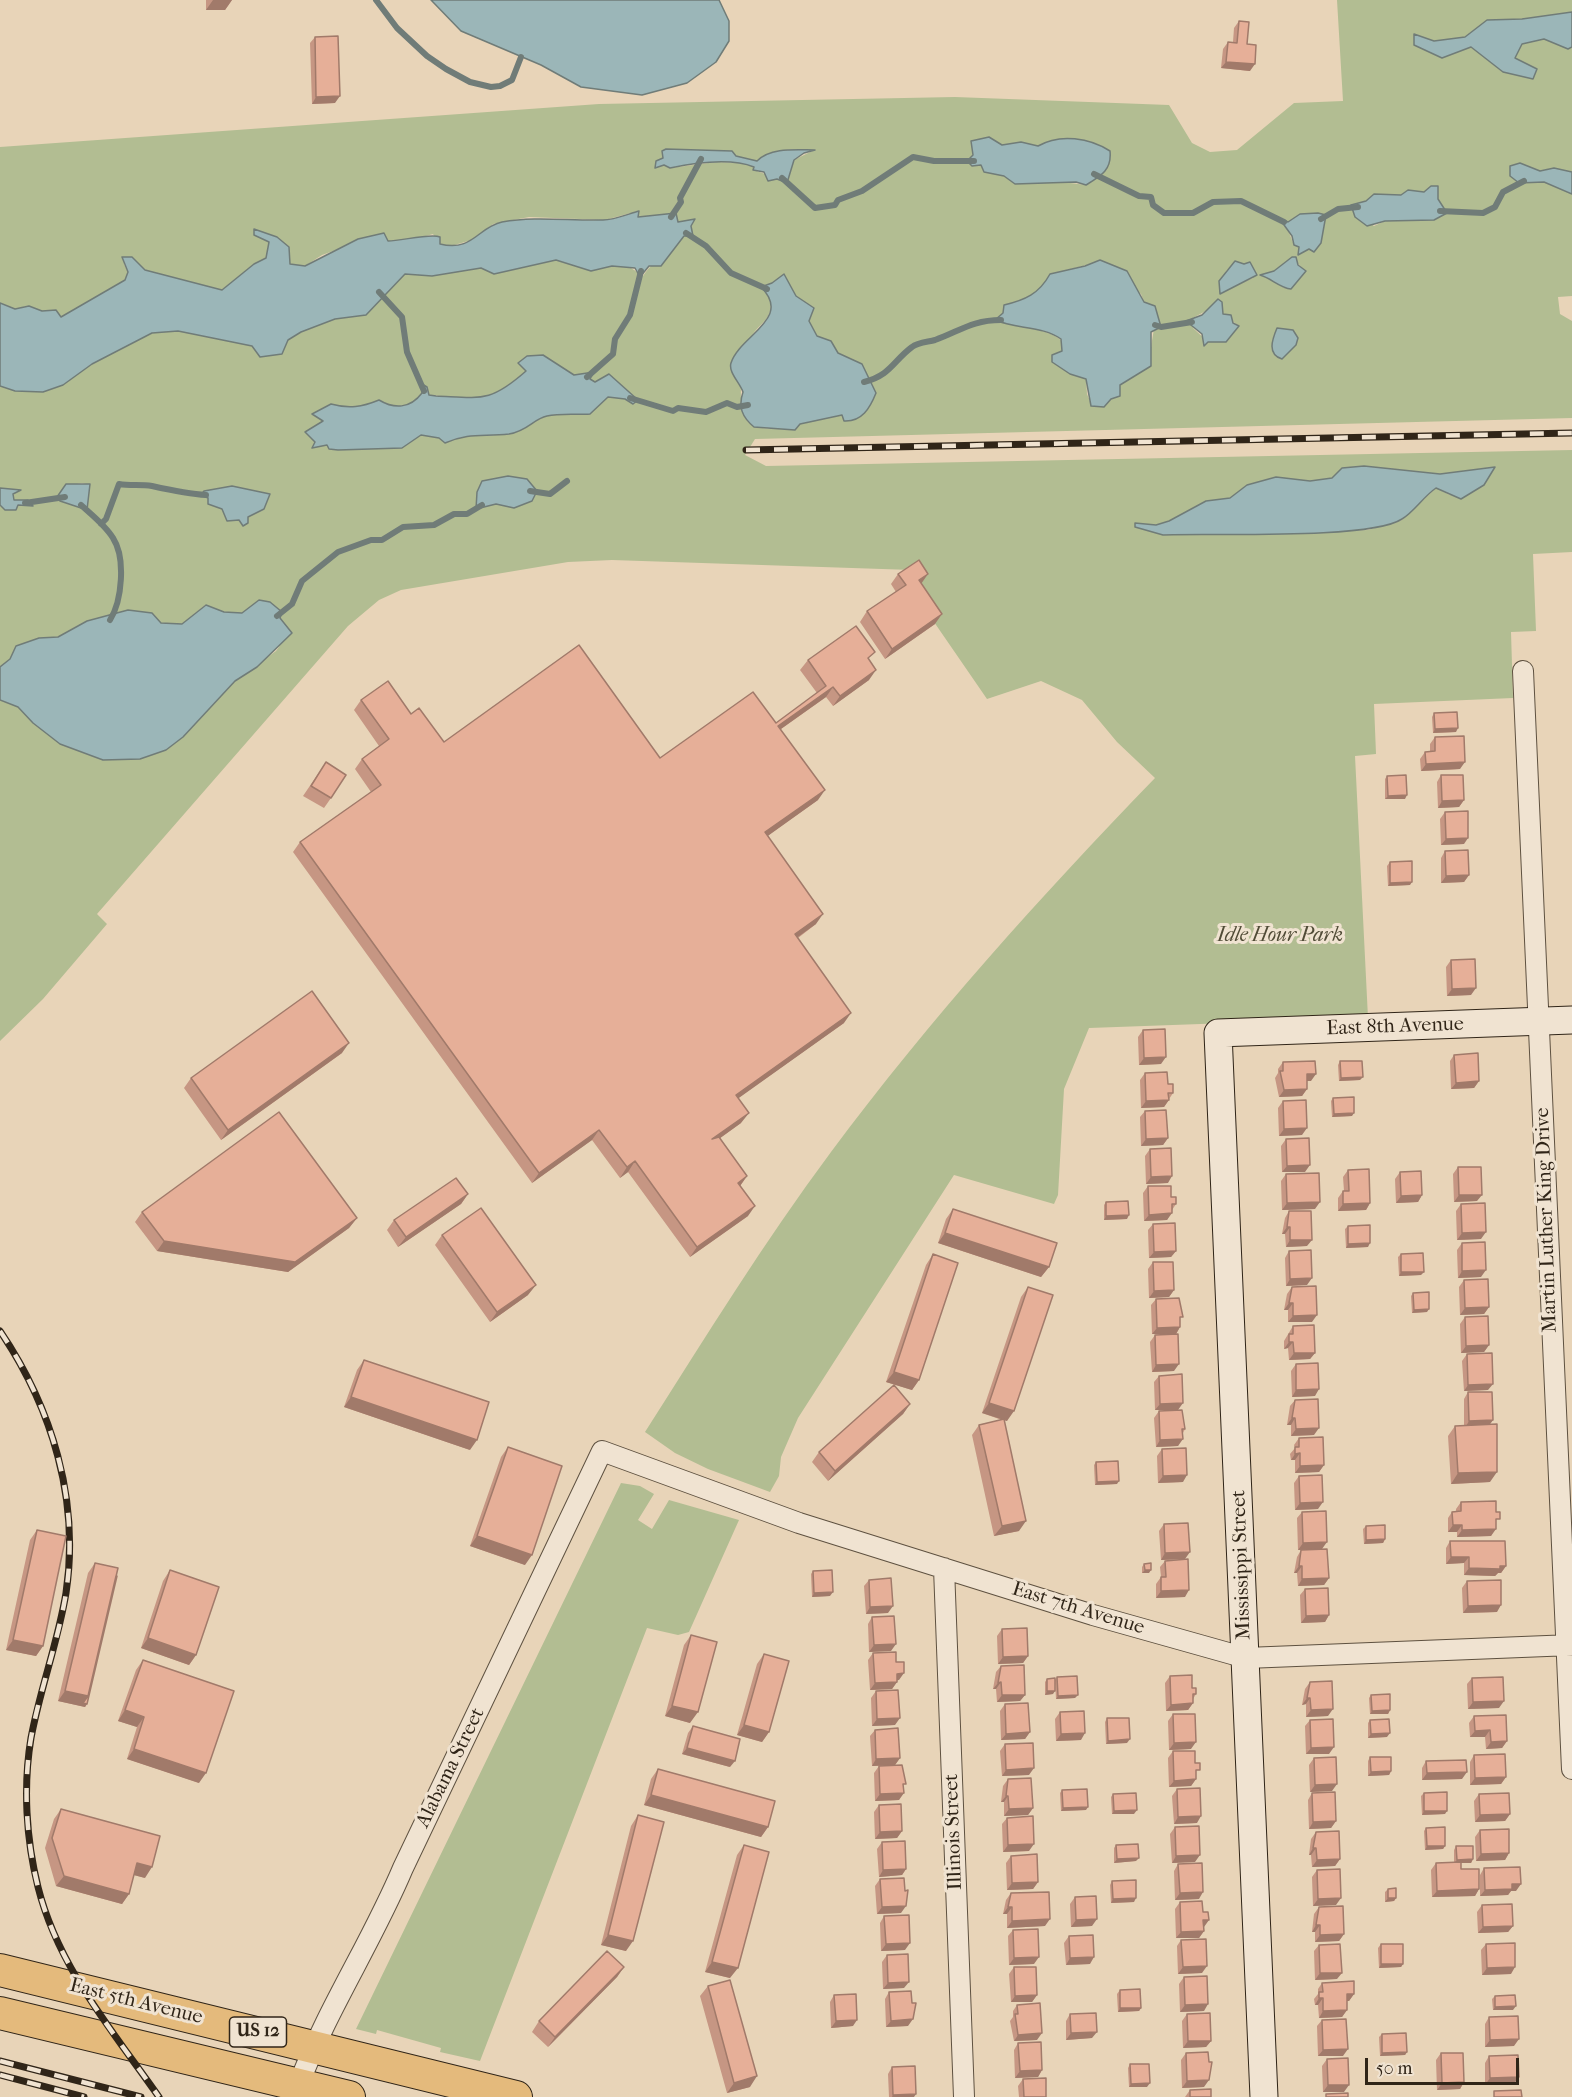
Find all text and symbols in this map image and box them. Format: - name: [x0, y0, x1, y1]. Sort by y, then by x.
- park label: Idle Hour Park: [1217, 924, 1343, 948]
- street label: East 8th Avenue: [1326, 1013, 1464, 1041]
- street label: Martin Luther King Drive: [1531, 1107, 1563, 1333]
- street label: Mississippi Street: [1227, 1490, 1257, 1640]
- street label: East 7th Avenue: [1009, 1577, 1147, 1641]
- street label: Alabama Street: [412, 1704, 490, 1832]
- street label: Illinois Street: [940, 1773, 968, 1891]
- street label: East 5th Avenue: [67, 1974, 205, 2030]
- road number: US 12: [230, 2017, 286, 2047]
- scale bar: [1368, 2046, 1522, 2084]
- text: 50 m: [1376, 2058, 1412, 2079]

